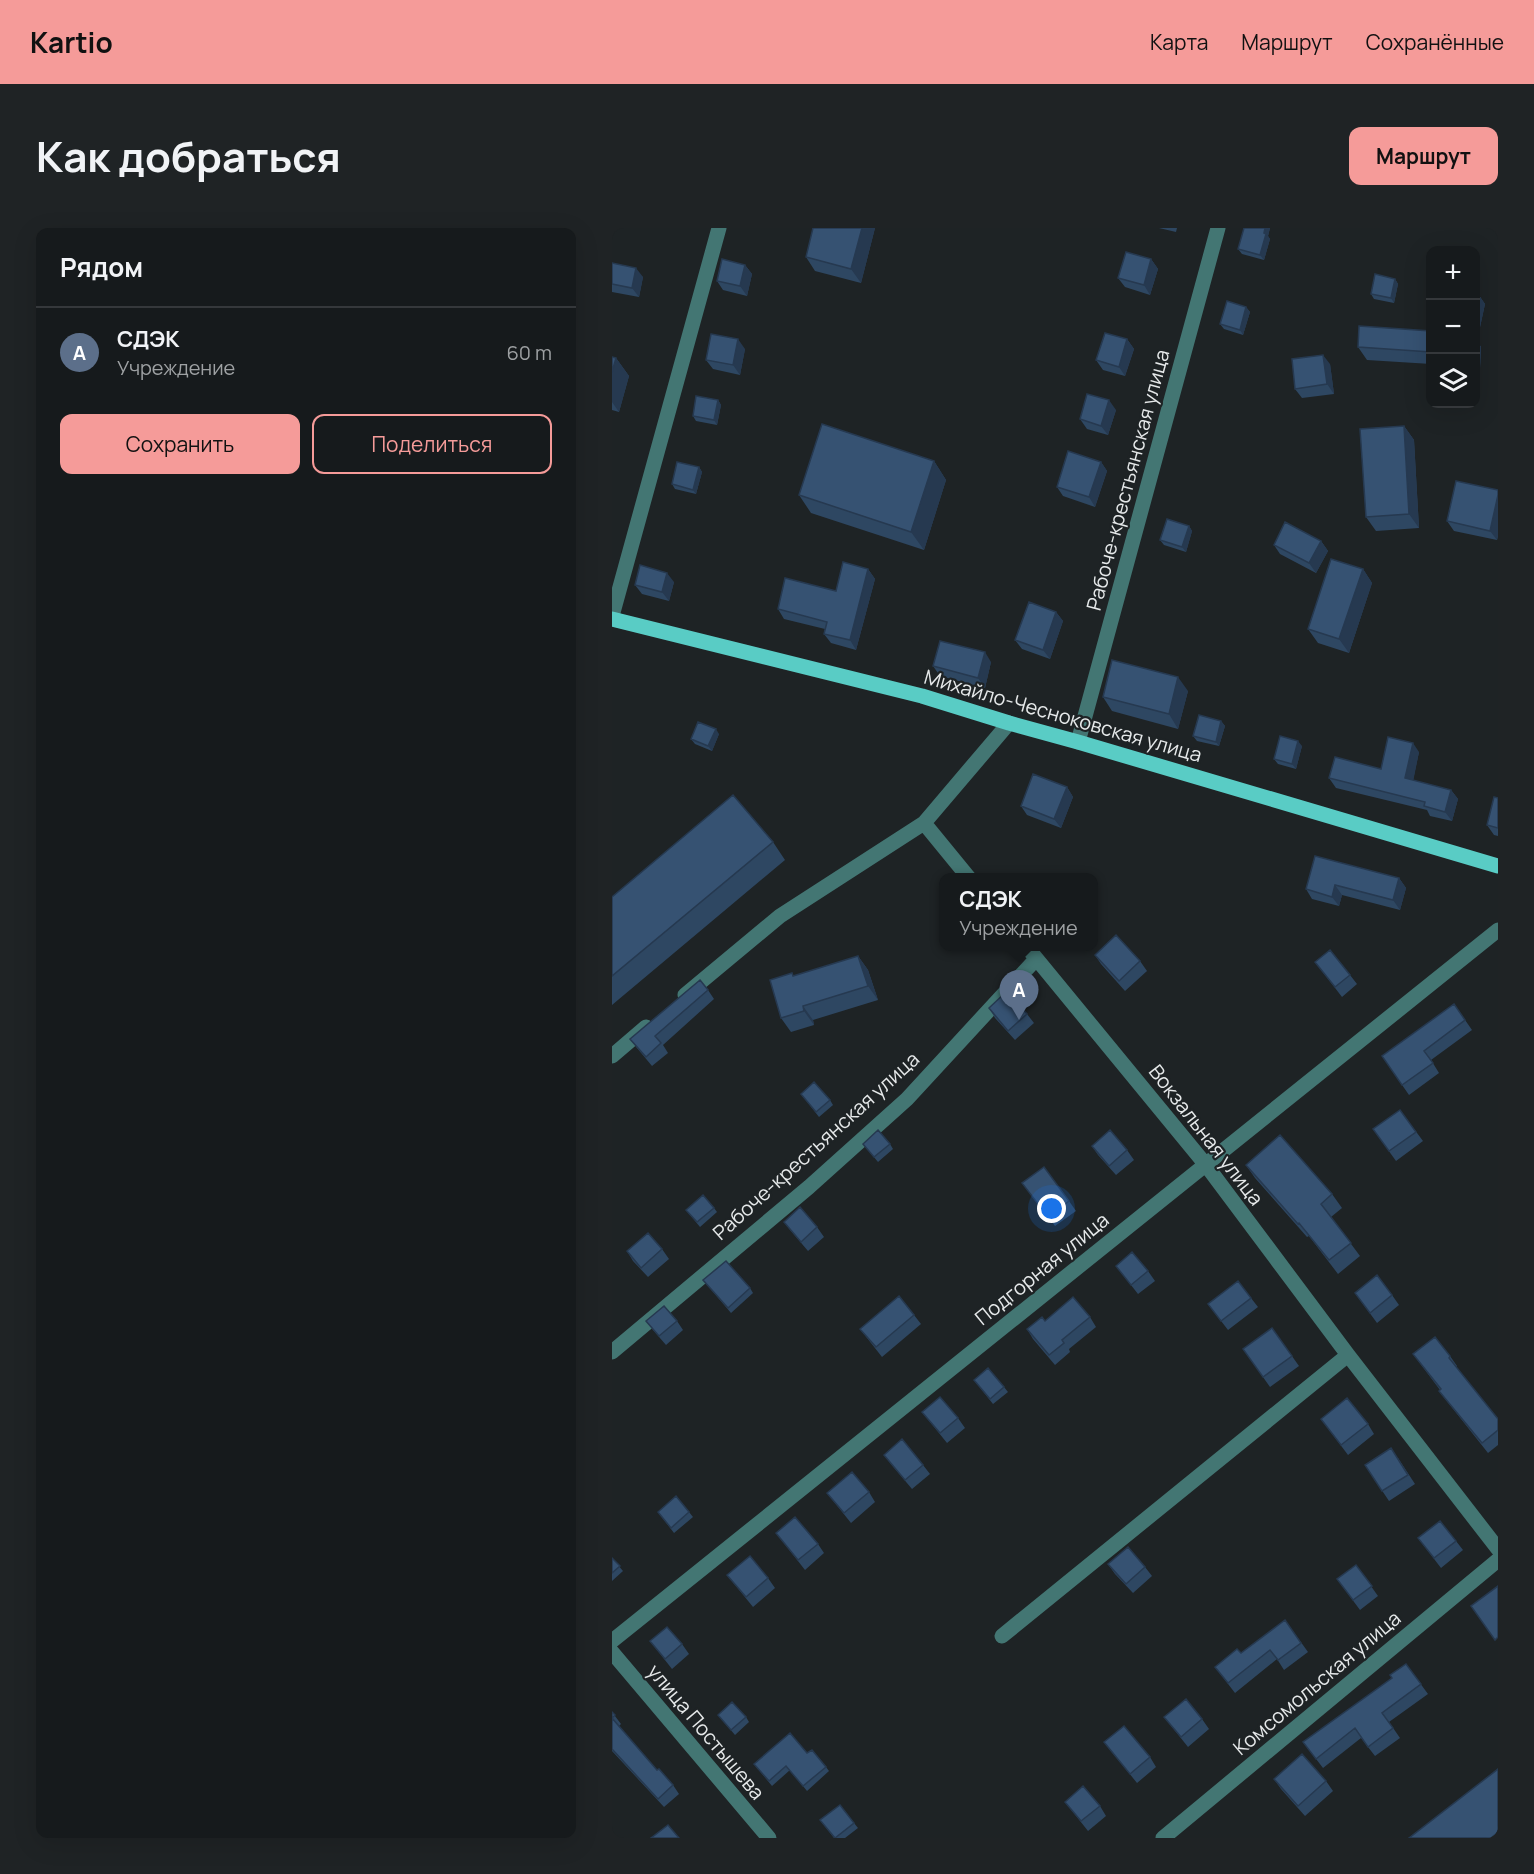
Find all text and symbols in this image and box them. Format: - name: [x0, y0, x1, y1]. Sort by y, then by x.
- text: Kartio: [30, 23, 113, 61]
- text: Карта: [1150, 28, 1208, 56]
- text: Маршрут: [1241, 28, 1333, 56]
- text: Сохранённые: [1366, 28, 1504, 56]
- text: Как добраться: [36, 127, 341, 185]
- button: Маршрут: [1349, 127, 1498, 185]
- map controls: [1426, 246, 1480, 408]
- button: +: [1426, 246, 1480, 300]
- text: Рядом: [60, 249, 143, 285]
- button: −: [1426, 300, 1480, 354]
- text: СДЭК: [117, 324, 179, 354]
- text: A: [73, 339, 86, 366]
- text: 60 m: [506, 339, 552, 366]
- street label: Рабоче-крестьянская улица: [1080, 346, 1175, 613]
- text: Учреждение: [117, 354, 235, 381]
- button: layers: [1426, 354, 1480, 408]
- button: Сохранить: [60, 414, 300, 474]
- button: Поделиться: [312, 414, 552, 474]
- street label: Михайло-Чесноковская улица: [921, 663, 1205, 768]
- popup: [939, 873, 1098, 951]
- text: СДЭК: [959, 884, 1022, 914]
- text: Учреждение: [959, 914, 1078, 941]
- pin: A: [1000, 970, 1038, 1020]
- street label: Рабоче-крестьянская улица: [707, 1046, 925, 1246]
- street label: Вокзальная улица: [1143, 1059, 1270, 1211]
- your location: [1037, 1194, 1066, 1223]
- street label: Подгорная улица: [969, 1206, 1114, 1331]
- street label: Комсомольская улица: [1227, 1605, 1406, 1761]
- street label: улица Постышева: [642, 1658, 771, 1805]

